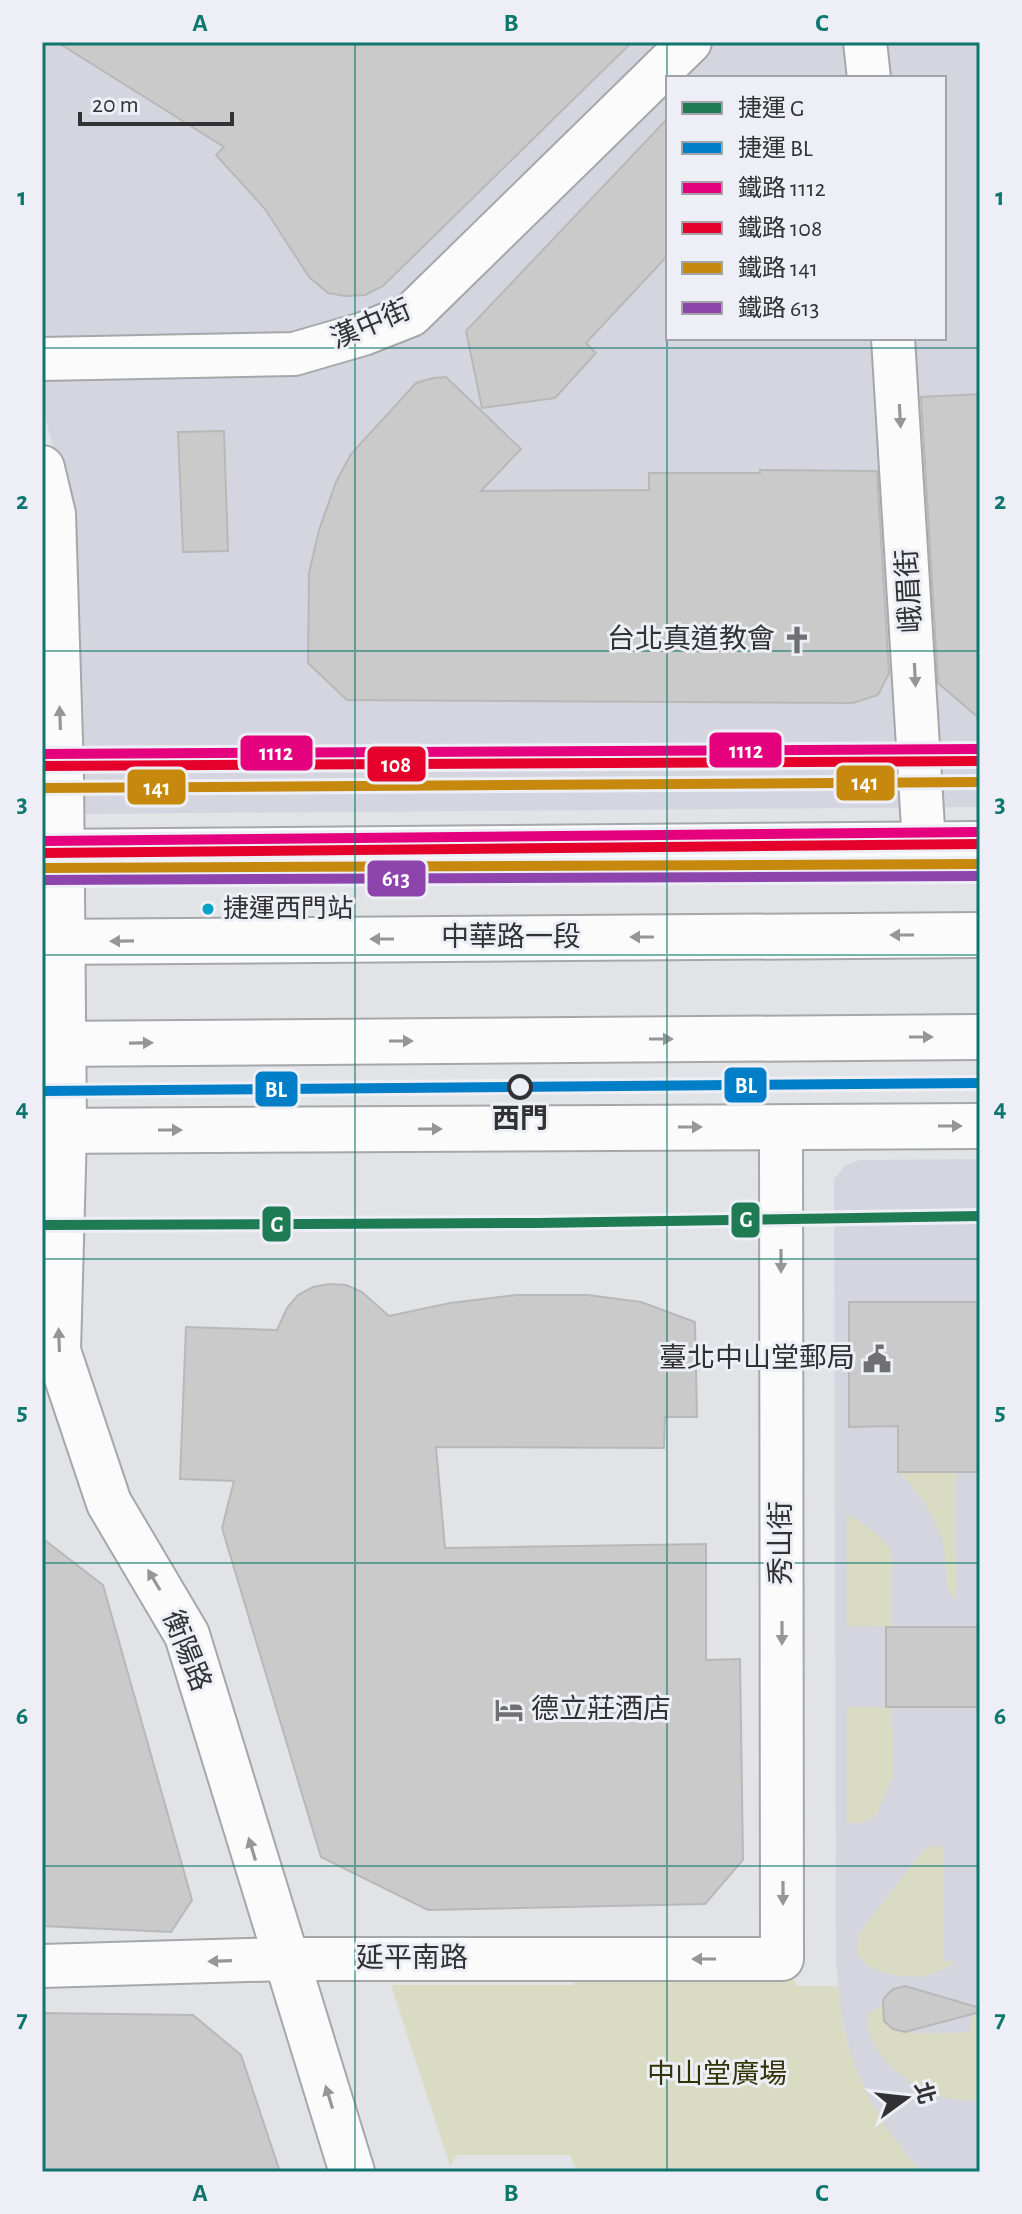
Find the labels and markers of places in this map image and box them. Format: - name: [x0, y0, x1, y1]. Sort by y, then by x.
- place label: 台北真道教會: [607, 624, 775, 654]
- church icon: 台北真道教會: [782, 625, 812, 655]
- place label: 捷運西門站: [223, 894, 353, 922]
- marker: 捷運西門站: [200, 901, 216, 917]
- marker: 西門: [508, 1075, 532, 1099]
- place label: 西門: [492, 1105, 548, 1134]
- place label: 臺北中山堂郵局: [659, 1343, 855, 1373]
- public building icon: 臺北中山堂郵局: [862, 1344, 892, 1374]
- place label: 德立莊酒店: [531, 1694, 671, 1724]
- hotel icon: 德立莊酒店: [494, 1695, 524, 1725]

